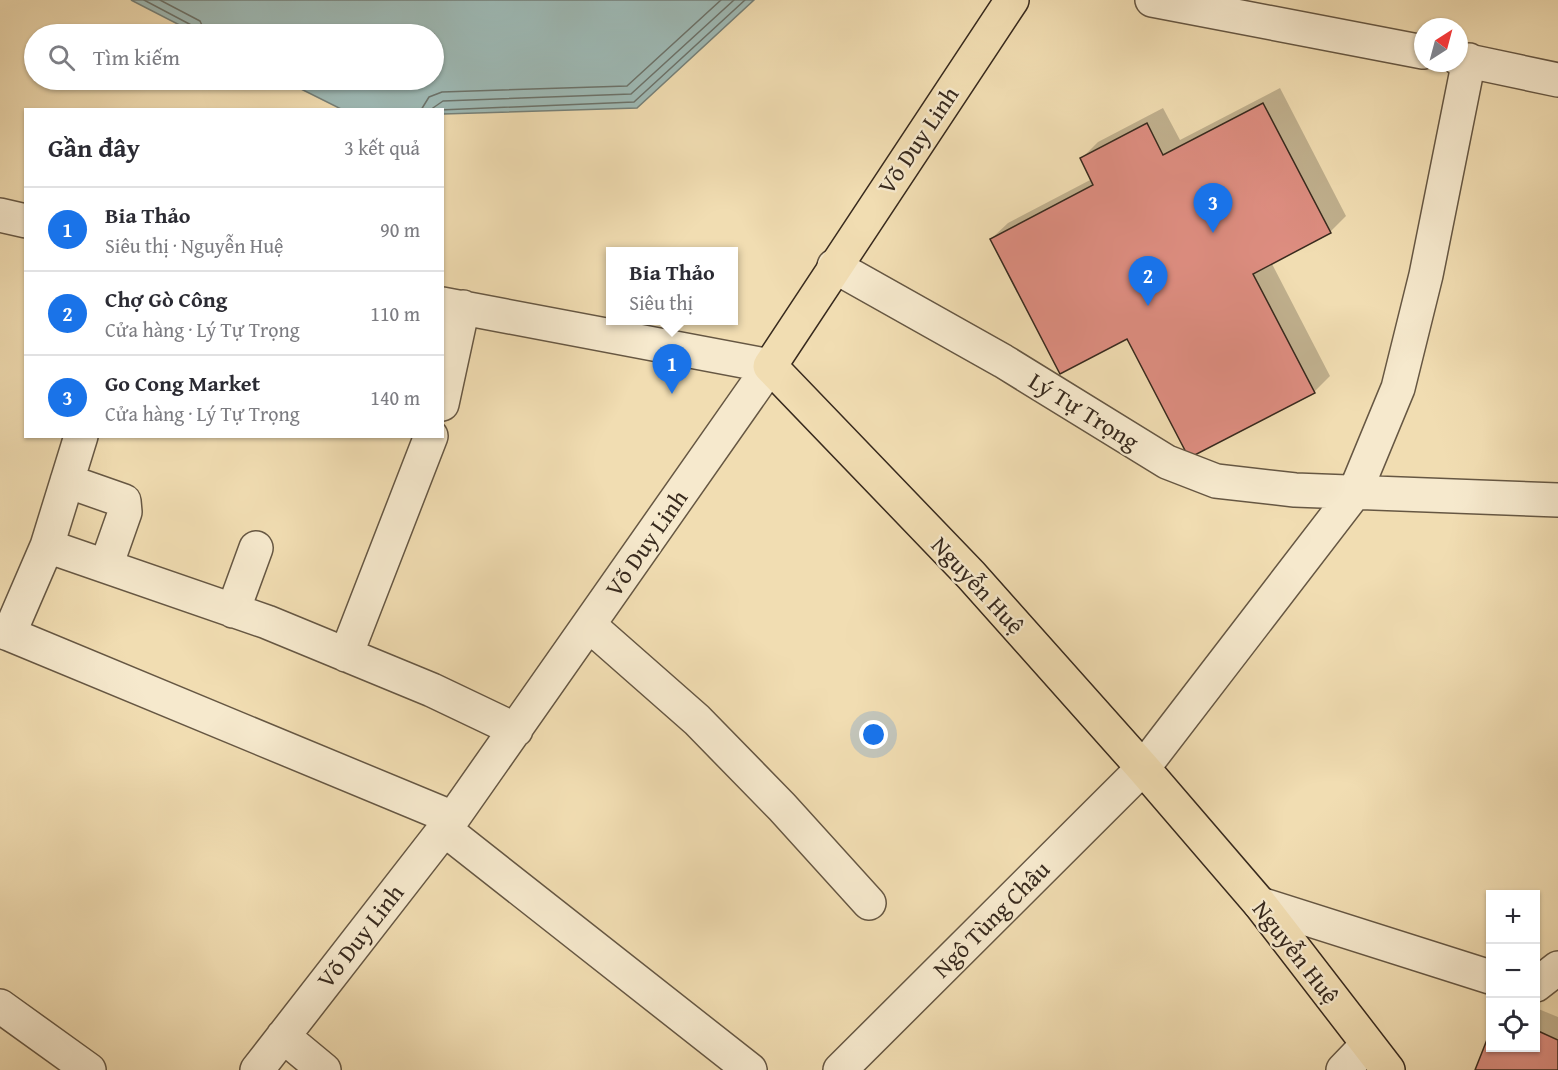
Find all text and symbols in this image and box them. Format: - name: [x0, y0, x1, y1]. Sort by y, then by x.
- north arrow: [1414, 18, 1468, 72]
- search box: [24, 24, 444, 90]
- icon: search: [45, 41, 78, 74]
- text: Tìm kiếm: [93, 41, 180, 73]
- street label: Võ Duy Linh: [869, 79, 967, 201]
- text: Gần đây: [48, 128, 140, 167]
- text: 3 kết quả: [344, 133, 420, 162]
- pin: 3: [1194, 184, 1232, 233]
- text: Bia Thảo: [105, 199, 191, 231]
- text: 1: [62, 215, 73, 244]
- text: 90 m: [380, 215, 420, 244]
- text: Siêu thị · Nguyễn Huệ: [105, 231, 283, 260]
- popup: [606, 247, 738, 325]
- text: Bia Thảo: [629, 256, 715, 288]
- pin: 2: [1128, 256, 1168, 306]
- text: Chợ Gò Công: [105, 283, 227, 315]
- text: Siêu thị: [629, 288, 693, 317]
- text: 2: [62, 299, 73, 328]
- text: 110 m: [370, 299, 420, 328]
- text: Cửa hàng · Lý Tự Trọng: [105, 315, 300, 344]
- pin: 1: [652, 344, 692, 394]
- street label: Lý Tự Trọng: [1022, 363, 1146, 459]
- text: Go Cong Market: [105, 367, 260, 399]
- text: 3: [62, 383, 73, 412]
- text: 140 m: [370, 383, 420, 412]
- text: Cửa hàng · Lý Tự Trọng: [105, 399, 300, 428]
- street label: Võ Duy Linh: [596, 482, 696, 604]
- street label: Nguyễn Huệ: [923, 528, 1033, 642]
- your location: [859, 720, 888, 749]
- street label: Ngô Tùng Châu: [924, 852, 1058, 986]
- street label: Võ Duy Linh: [308, 876, 412, 995]
- map controls: [1486, 890, 1540, 1052]
- button: +: [1486, 890, 1540, 944]
- street label: Nguyễn Huệ: [1244, 893, 1348, 1011]
- button: −: [1486, 944, 1540, 998]
- button: locate: [1486, 998, 1540, 1052]

